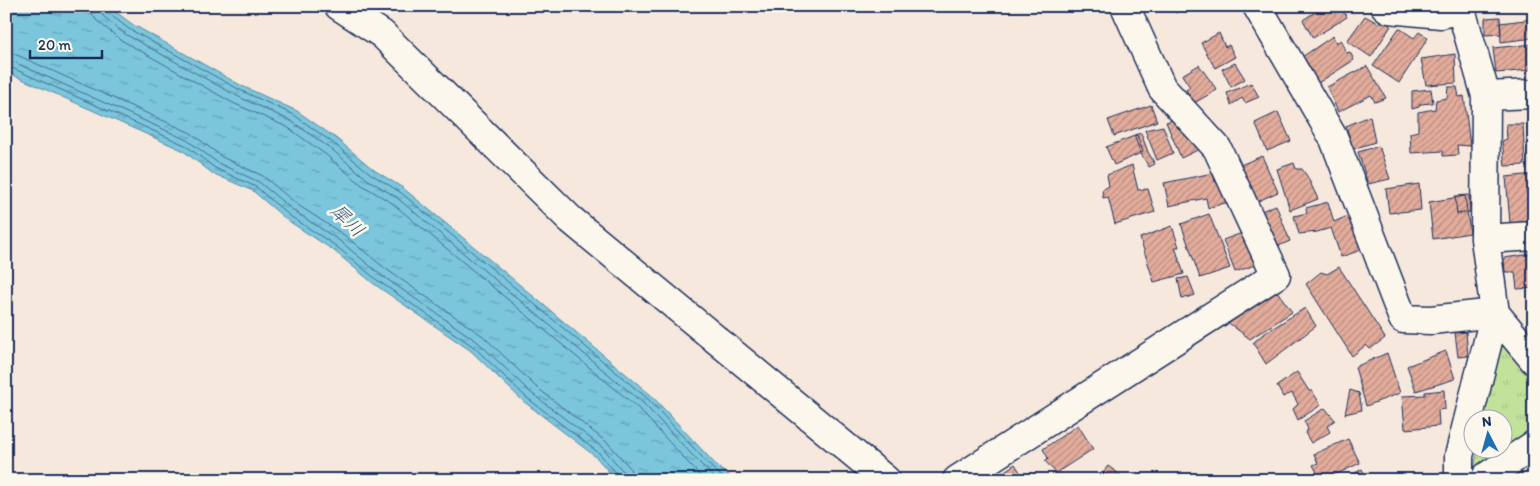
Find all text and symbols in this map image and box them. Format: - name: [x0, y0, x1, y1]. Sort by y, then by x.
- scale bar: [30, 28, 102, 60]
- text: 20 m: [38, 36, 72, 54]
- water label: 犀川: [326, 199, 369, 242]
- north arrow: [1462, 408, 1512, 458]
- text: N: [1481, 413, 1492, 431]

